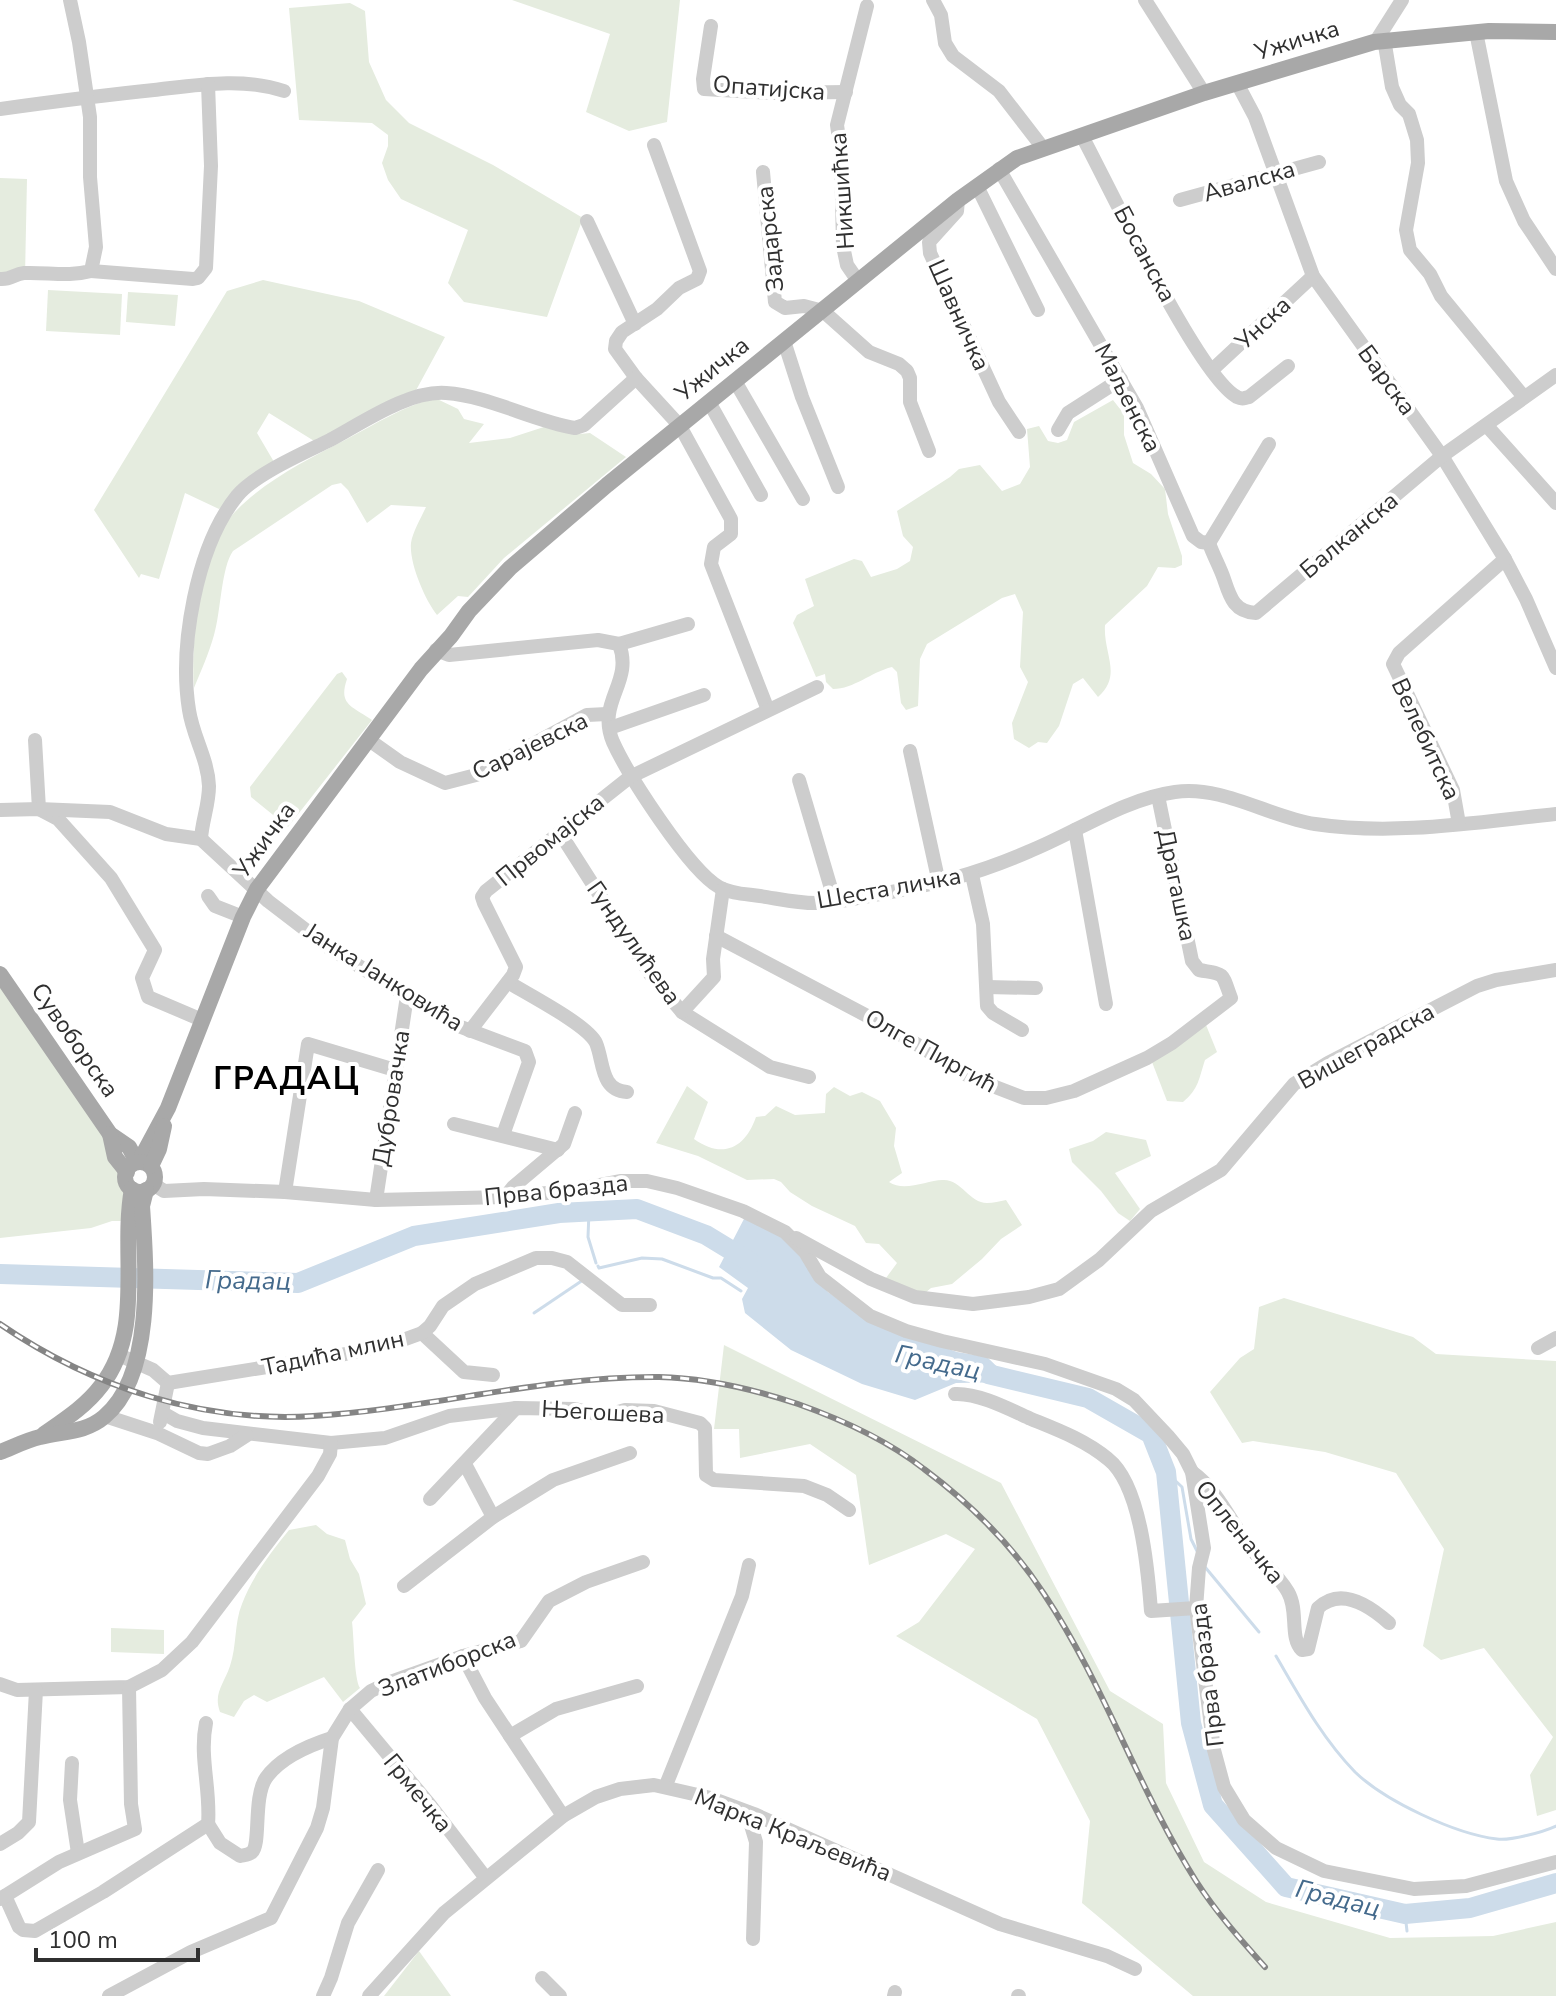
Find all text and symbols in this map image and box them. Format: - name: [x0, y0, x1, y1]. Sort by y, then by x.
- street label: Ужичка: [1250, 12, 1343, 68]
- street label: Опатијска: [712, 68, 826, 108]
- street label: Никшићка: [822, 131, 862, 251]
- street label: Авалска: [1199, 153, 1299, 209]
- street label: Задарска: [749, 184, 791, 294]
- street label: Босанска: [1106, 200, 1184, 308]
- street label: Шавничка: [920, 254, 998, 376]
- street label: Унска: [1228, 289, 1298, 358]
- street label: Ужичка: [667, 329, 756, 409]
- street label: Маљенска: [1087, 338, 1169, 458]
- street label: Барска: [1351, 338, 1423, 422]
- street label: Балканска: [1293, 484, 1405, 586]
- street label: Велебитска: [1384, 673, 1468, 805]
- street label: Сарајевска: [467, 704, 593, 788]
- street label: Првомајска: [489, 786, 611, 894]
- street label: Ужичка: [225, 795, 303, 885]
- street label: Драгашка: [1150, 826, 1204, 944]
- street label: Шеста личка: [814, 860, 964, 916]
- street label: Гундулићева: [580, 875, 688, 1011]
- street label: Јанка Јанковића: [298, 915, 469, 1039]
- street label: Сувоборска: [24, 976, 126, 1104]
- street label: Вишеградска: [1292, 995, 1440, 1097]
- street label: Олге Пиргић: [859, 1002, 1003, 1100]
- street label: Дубровачка: [364, 1028, 418, 1168]
- district label: ГРАДАЦ: [213, 1057, 361, 1100]
- street label: Прва бразда: [482, 1167, 630, 1213]
- water label: Градац: [204, 1262, 291, 1299]
- street label: Тадића млин: [259, 1322, 407, 1384]
- water label: Градац: [892, 1336, 984, 1389]
- street label: Његошева: [541, 1393, 665, 1431]
- street label: Опленачка: [1188, 1473, 1292, 1591]
- street label: Прва бразда: [1182, 1601, 1232, 1749]
- street label: Златиборска: [374, 1623, 520, 1705]
- street label: Грмечка: [376, 1747, 460, 1839]
- street label: Марка Краљевића: [690, 1781, 896, 1889]
- water label: Градац: [1292, 1871, 1384, 1926]
- scale bar: [36, 1912, 198, 1962]
- text: 100 m: [48, 1924, 118, 1956]

